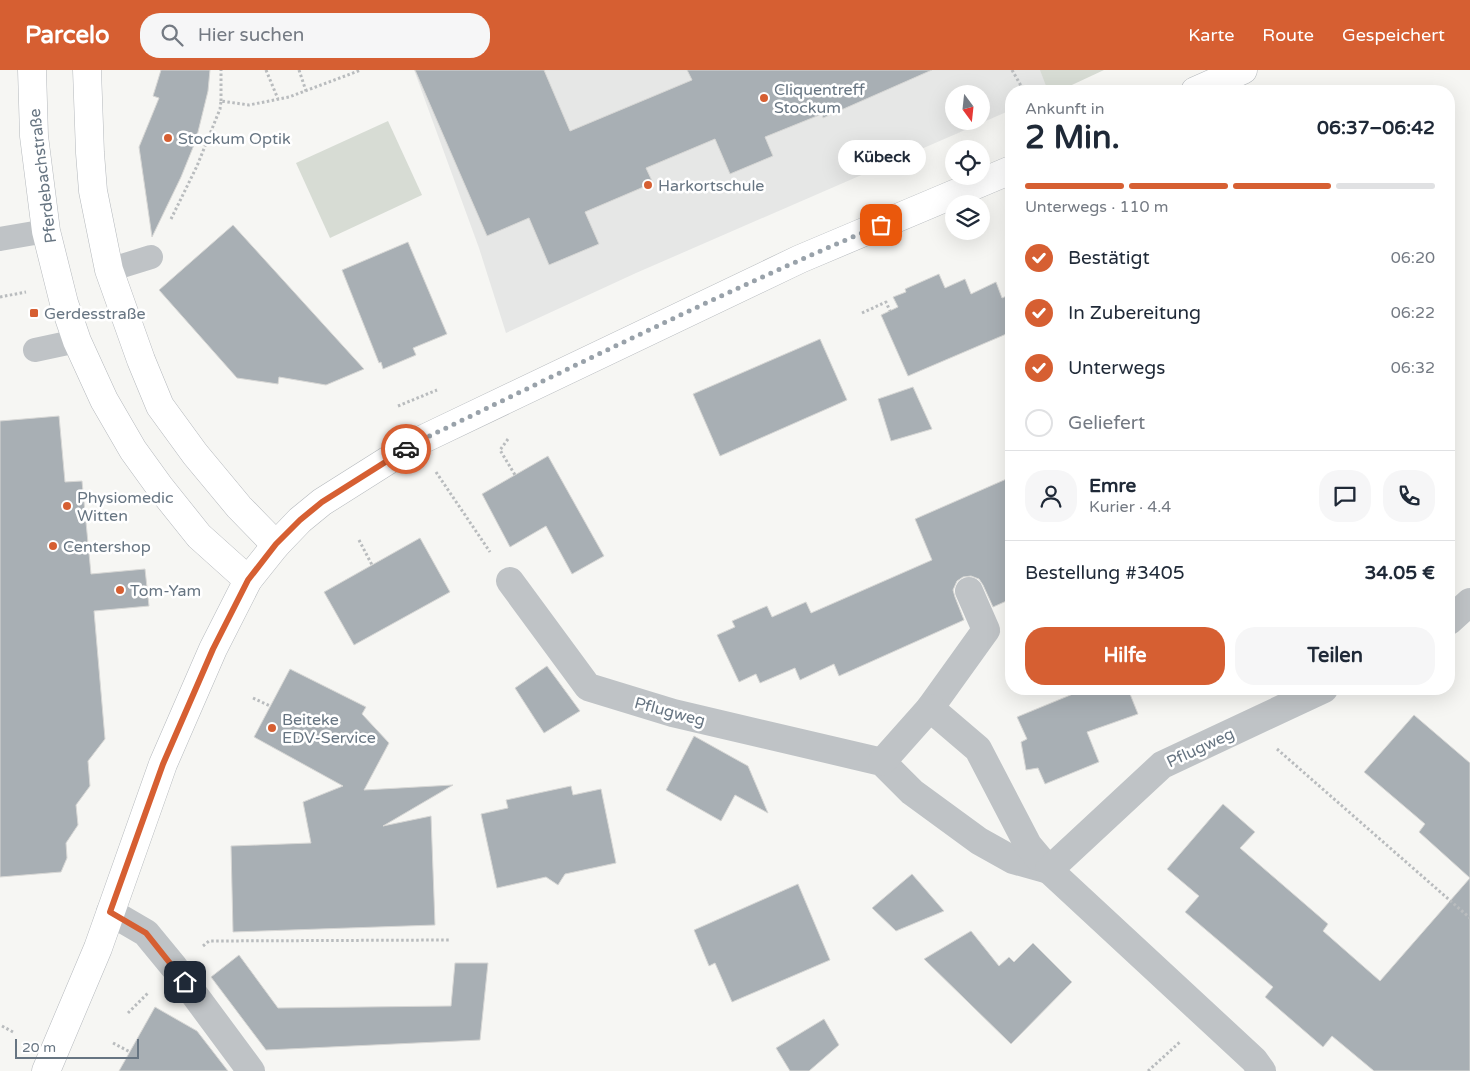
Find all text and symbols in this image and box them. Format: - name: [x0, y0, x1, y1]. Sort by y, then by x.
- search box: [140, 13, 490, 58]
- text: Parcelo: [25, 21, 110, 50]
- icon: search: [158, 21, 186, 49]
- text: Hier suchen: [198, 24, 304, 46]
- text: Karte: [1188, 24, 1234, 46]
- text: Route: [1262, 24, 1314, 46]
- text: Gespeichert: [1342, 24, 1445, 46]
- place label: Cliquentreff Stockum: [774, 80, 866, 118]
- north arrow: [945, 85, 990, 130]
- map controls: [945, 85, 990, 240]
- marker: Cliquentreff Stockum: [758, 92, 770, 104]
- text: Ankunft in: [1025, 99, 1105, 119]
- street label: Pferdebachstraße: [25, 107, 61, 244]
- text: 06:37–06:42: [1317, 117, 1435, 139]
- text: 2 Min.: [1025, 119, 1120, 157]
- place label: Stockum Optik: [178, 129, 291, 149]
- marker: Stockum Optik: [162, 132, 174, 144]
- callout: Kübeck: [837, 140, 925, 175]
- button: locate: [945, 140, 990, 185]
- text: Kübeck: [854, 147, 910, 167]
- place label: Harkortschule: [658, 176, 764, 196]
- marker: Harkortschule: [642, 179, 654, 191]
- button: layers: [945, 195, 990, 240]
- text: Unterwegs · 110 m: [1025, 197, 1168, 217]
- pin: [860, 204, 902, 246]
- icon: bag: [867, 211, 895, 239]
- icon: check: [1025, 244, 1053, 272]
- text: Bestätigt: [1068, 247, 1150, 269]
- text: 06:20: [1391, 248, 1435, 268]
- icon: check: [1025, 299, 1053, 327]
- text: In Zubereitung: [1068, 302, 1201, 324]
- text: 06:22: [1391, 303, 1435, 323]
- place label: Gerdesstraße: [44, 304, 146, 324]
- marker: Gerdesstraße: [28, 307, 40, 319]
- icon: check: [1025, 354, 1053, 382]
- text: Unterwegs: [1068, 357, 1165, 379]
- text: 06:32: [1391, 358, 1435, 378]
- text: Geliefert: [1068, 412, 1145, 434]
- courier: [381, 424, 431, 474]
- icon: car: [392, 435, 420, 463]
- button: person: [1025, 470, 1077, 522]
- button: chat: [1319, 470, 1371, 522]
- button: phone: [1383, 470, 1435, 522]
- text: Emre: [1089, 475, 1136, 497]
- place label: Physiomedic Witten: [77, 488, 174, 526]
- text: Kurier · 4.4: [1089, 497, 1171, 517]
- marker: Physiomedic Witten: [61, 500, 73, 512]
- place label: Centershop: [63, 537, 151, 557]
- marker: Centershop: [47, 540, 59, 552]
- text: Bestellung #3405: [1025, 562, 1185, 584]
- text: 34.05 €: [1364, 562, 1435, 584]
- place label: Tom-Yam: [130, 581, 201, 601]
- marker: Tom-Yam: [114, 584, 126, 596]
- button: Hilfe: [1025, 627, 1225, 685]
- button: Teilen: [1235, 627, 1435, 685]
- street label: Pflugweg: [632, 693, 707, 731]
- place label: Beiteke EDV-Service: [282, 710, 376, 748]
- marker: Beiteke EDV-Service: [266, 722, 278, 734]
- street label: Pflugweg: [1163, 724, 1237, 772]
- pin: [164, 961, 206, 1003]
- icon: home: [171, 968, 199, 996]
- scale bar: [15, 1036, 139, 1059]
- text: 20 m: [22, 1039, 56, 1056]

